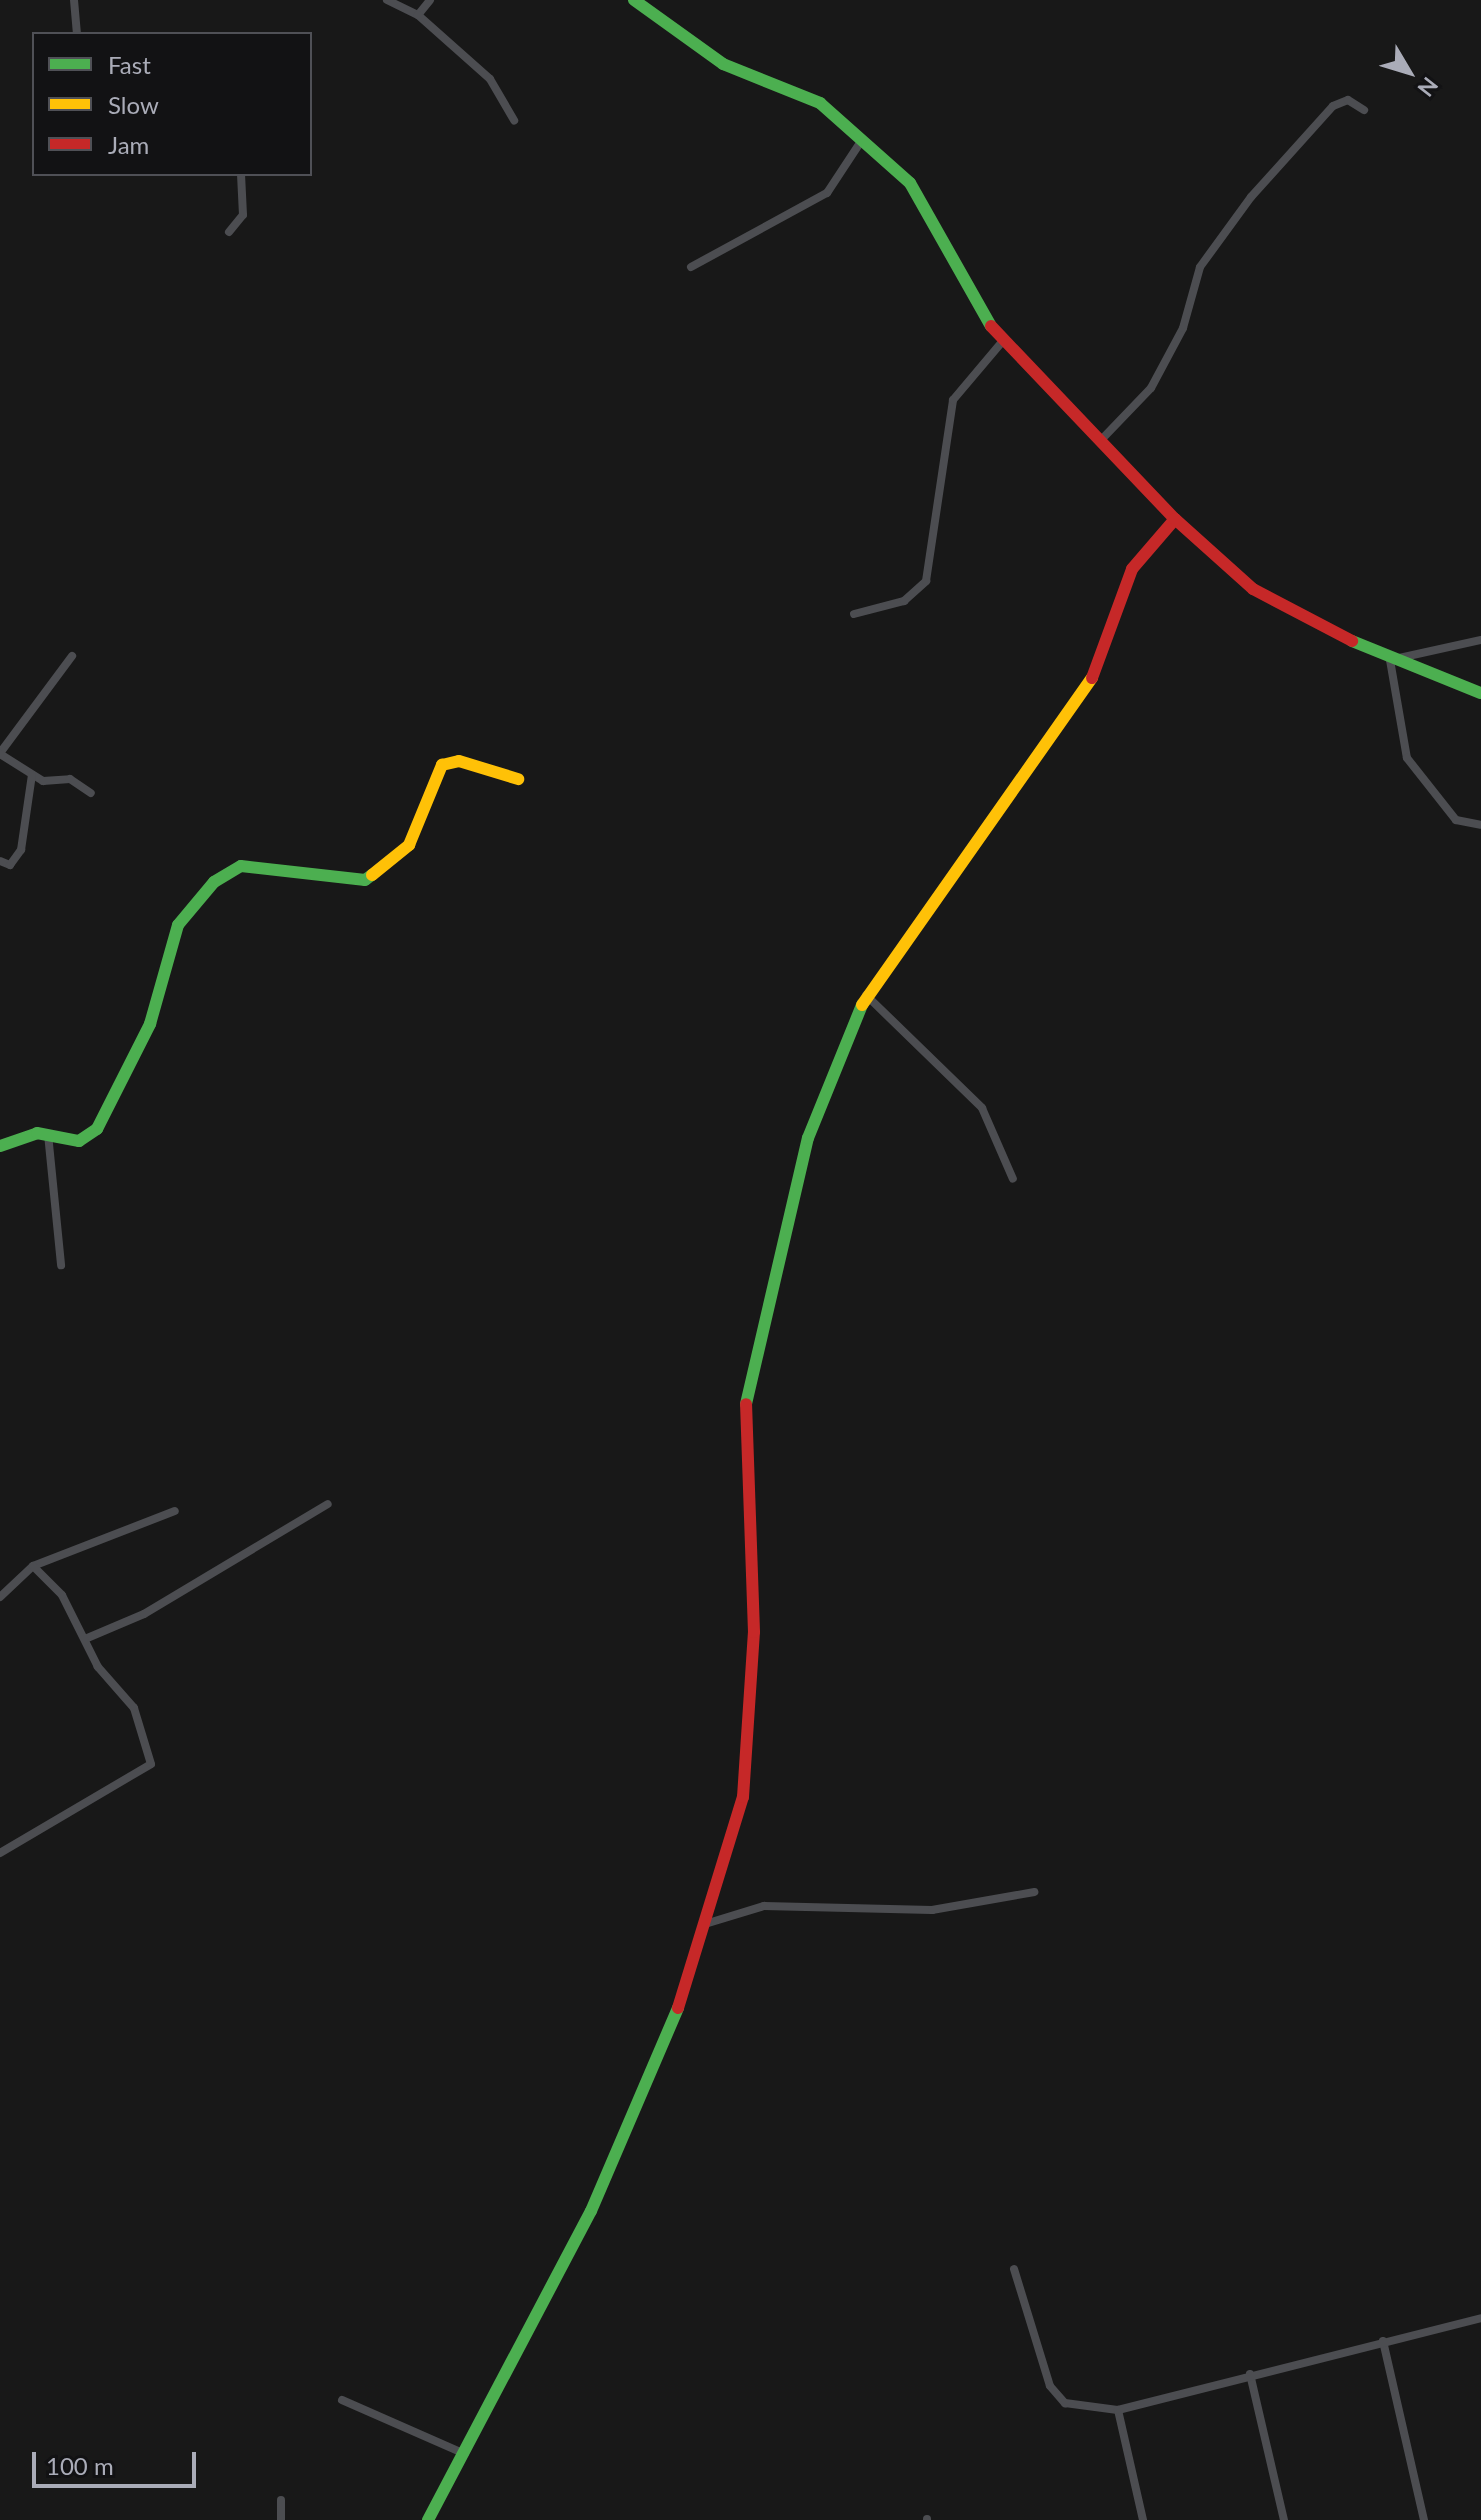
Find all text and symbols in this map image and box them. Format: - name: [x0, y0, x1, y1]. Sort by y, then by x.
- legend: [32, 32, 312, 176]
- north arrow: [1369, 32, 1449, 112]
- text: Fast: [108, 50, 151, 79]
- text: N: [1412, 72, 1444, 102]
- text: Slow: [108, 90, 159, 119]
- text: Jam: [108, 130, 149, 159]
- scale bar: [36, 2436, 200, 2486]
- text: 100 m: [46, 2451, 114, 2480]

